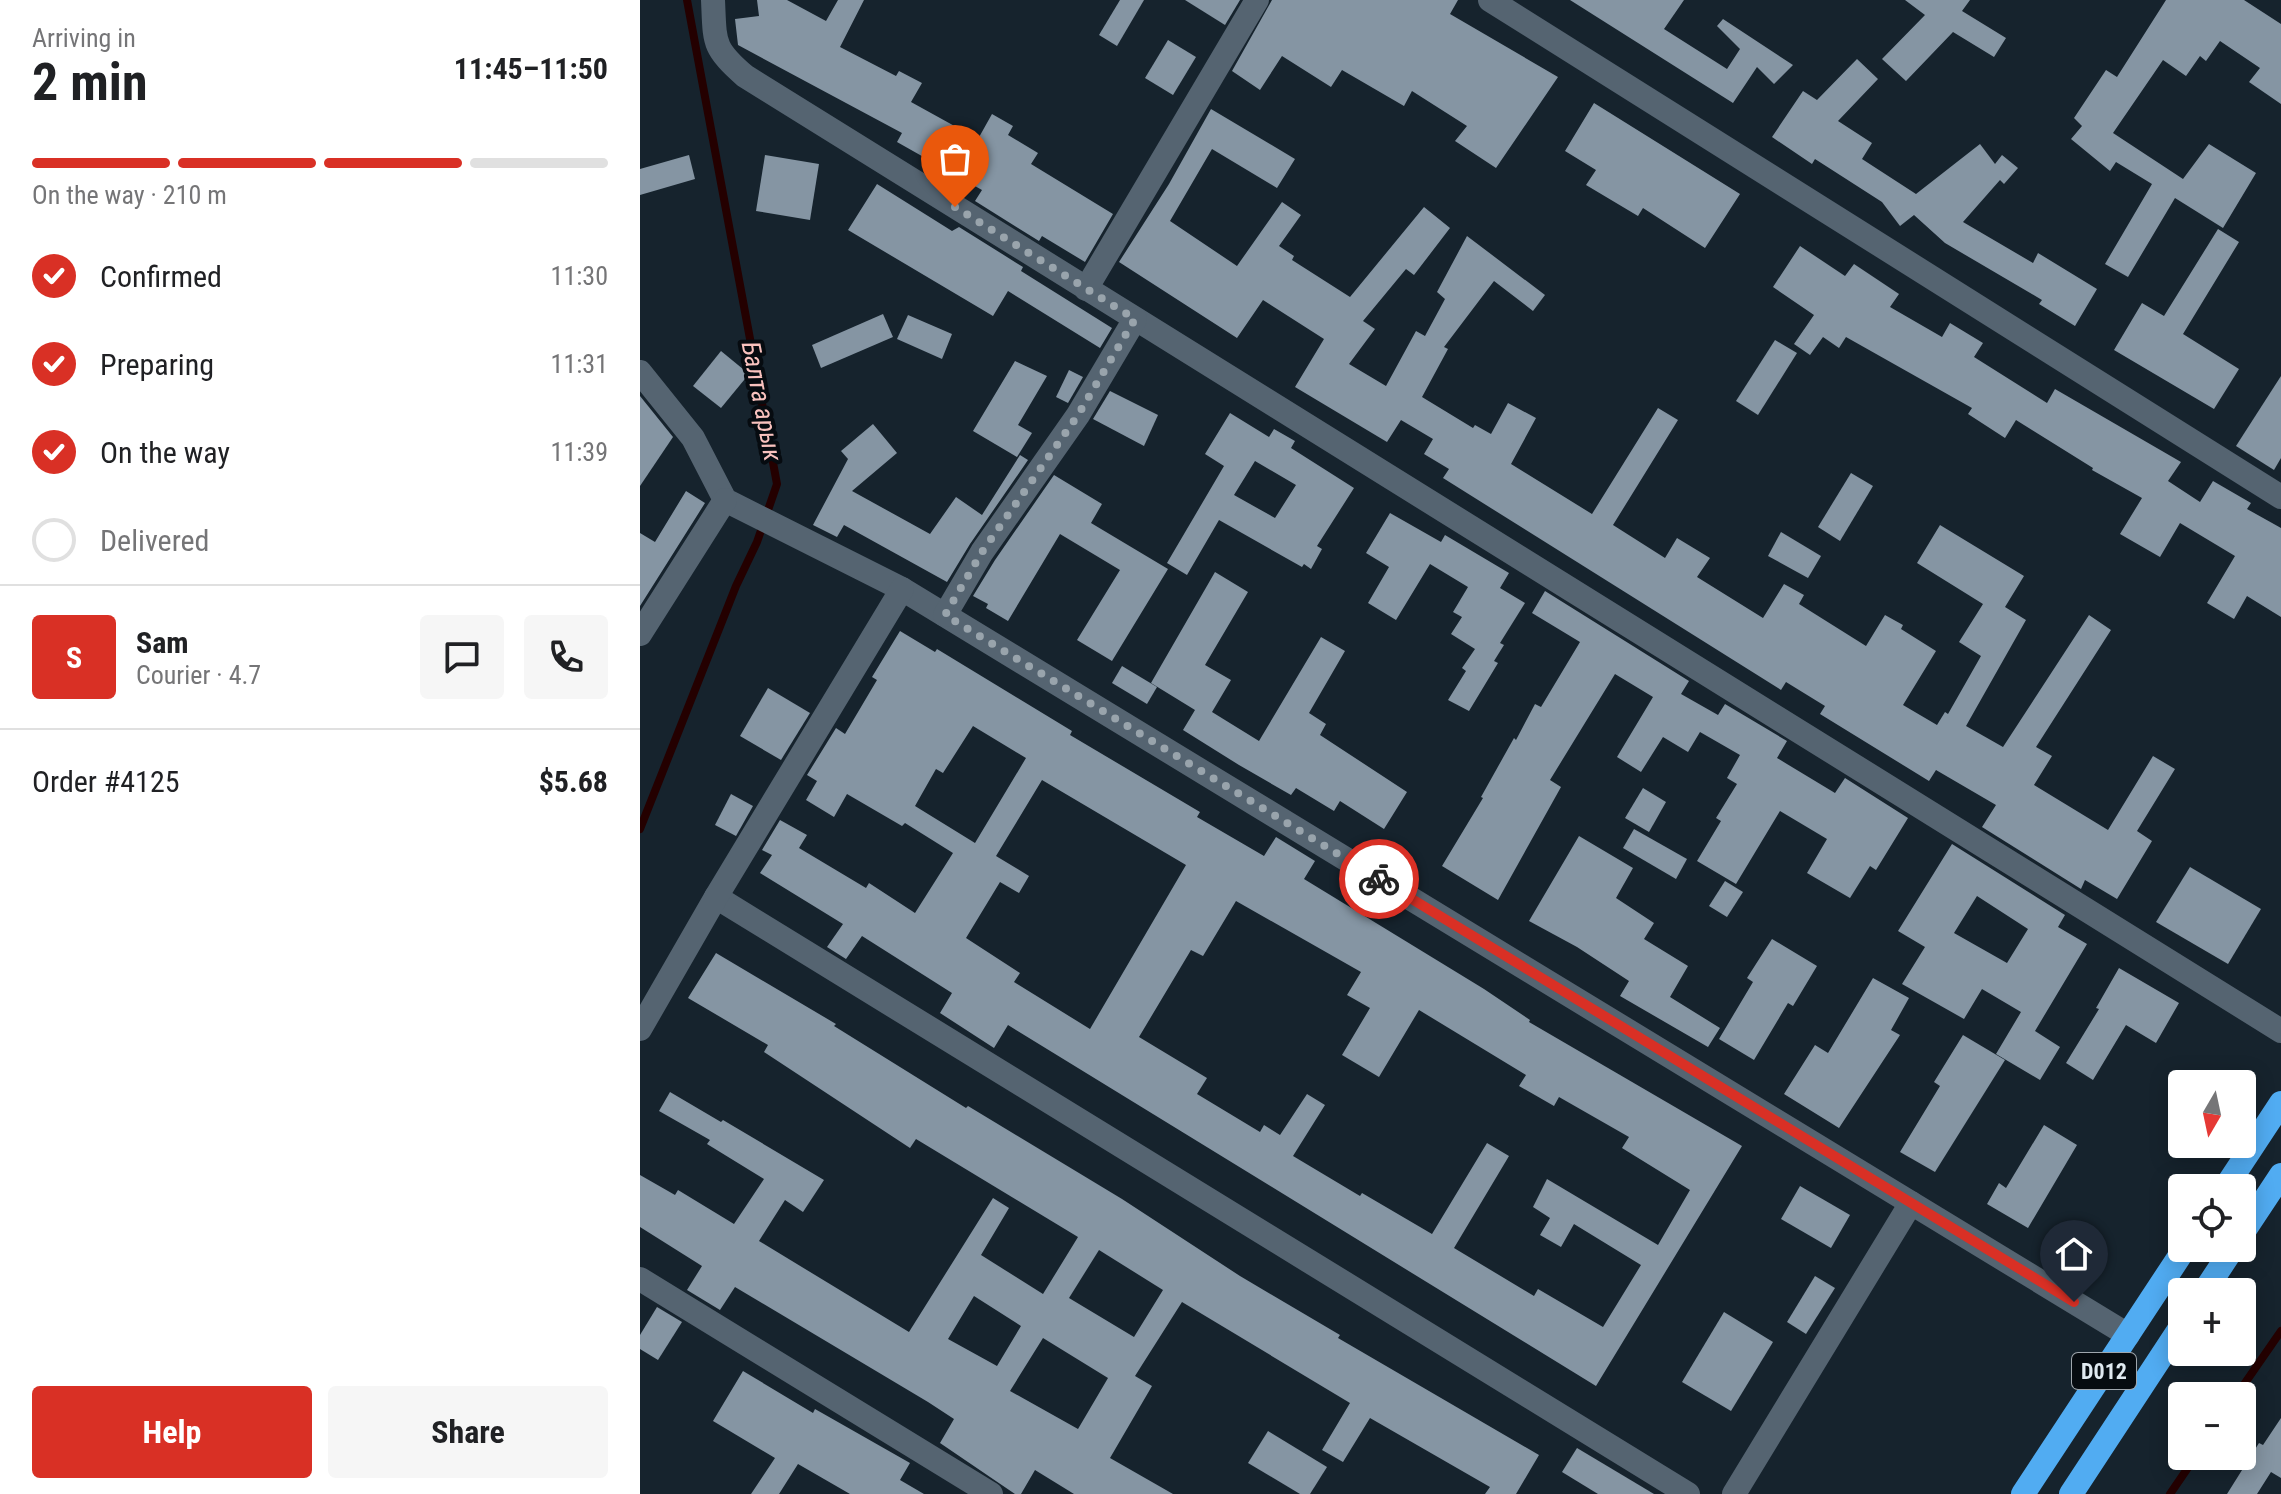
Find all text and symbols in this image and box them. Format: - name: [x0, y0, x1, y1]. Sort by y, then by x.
- text: Arriving in: [32, 23, 136, 53]
- text: 11:45–11:50: [454, 51, 608, 86]
- text: 2 min: [32, 52, 148, 113]
- pin: [921, 125, 989, 207]
- icon: bag: [933, 137, 977, 181]
- text: On the way · 210 m: [32, 180, 227, 210]
- icon: check: [32, 254, 76, 298]
- text: Confirmed: [100, 259, 222, 294]
- text: 11:30: [551, 261, 608, 291]
- water label: Балта арык: [736, 339, 788, 464]
- icon: check: [32, 342, 76, 386]
- text: Preparing: [100, 347, 214, 382]
- text: 11:31: [551, 349, 608, 379]
- icon: check: [32, 430, 76, 474]
- text: On the way: [100, 435, 230, 470]
- text: 11:39: [551, 437, 608, 467]
- text: Delivered: [100, 523, 209, 558]
- button: chat: [420, 615, 504, 699]
- button: phone: [524, 615, 608, 699]
- text: Sam: [136, 625, 189, 660]
- text: S: [66, 640, 82, 675]
- text: Courier · 4.7: [136, 660, 261, 690]
- text: Order #4125: [32, 764, 180, 799]
- text: $5.68: [539, 764, 608, 799]
- courier: [1339, 839, 1419, 919]
- icon: bike: [1357, 857, 1401, 901]
- north arrow: [2168, 1070, 2256, 1158]
- map controls: [2168, 1070, 2256, 1470]
- button: locate: [2168, 1174, 2256, 1262]
- pin: [2040, 1220, 2108, 1302]
- icon: home: [2052, 1232, 2096, 1276]
- button: +: [2168, 1278, 2256, 1366]
- road number: D012: [2072, 1353, 2136, 1389]
- button: −: [2168, 1382, 2256, 1470]
- button: Help: [32, 1386, 312, 1478]
- button: Share: [328, 1386, 608, 1478]

